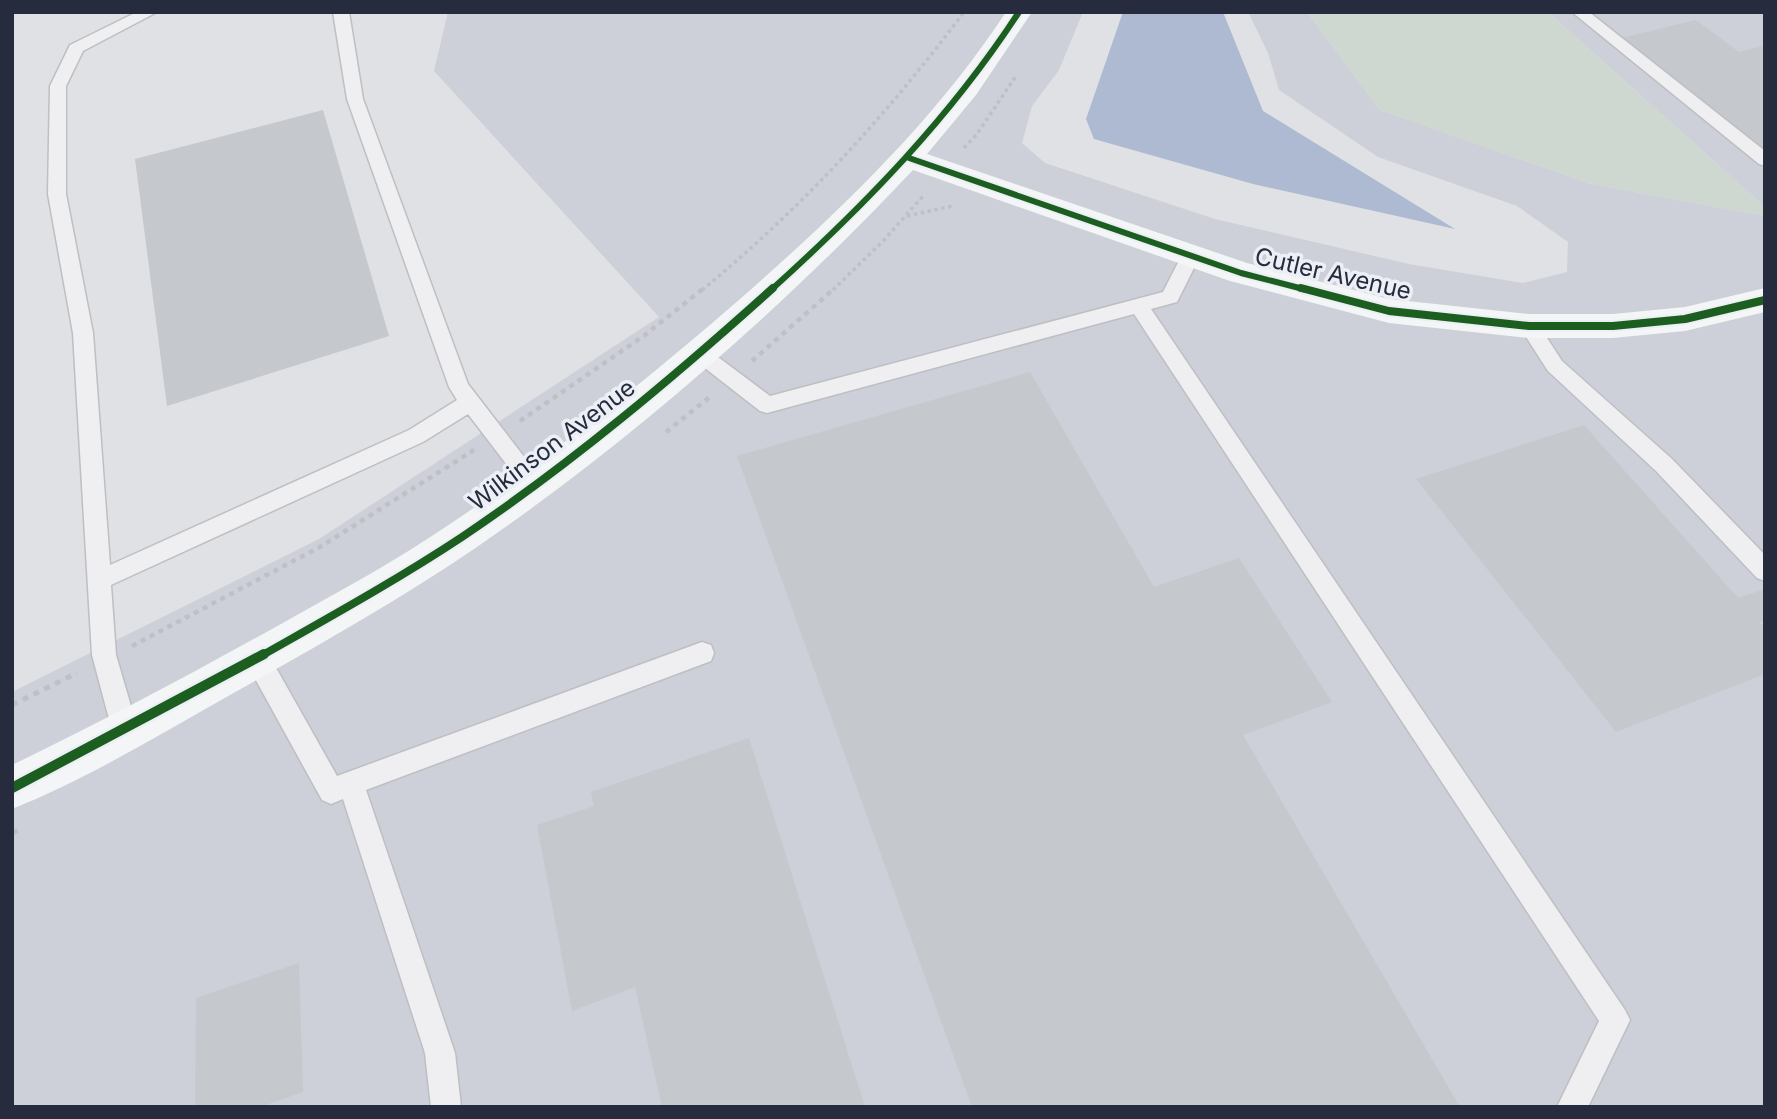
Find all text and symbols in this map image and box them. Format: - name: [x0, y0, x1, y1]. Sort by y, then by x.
- street label: Cutler Avenue: [1252, 241, 1414, 306]
- street label: Wilkinson Avenue: [463, 373, 641, 517]

